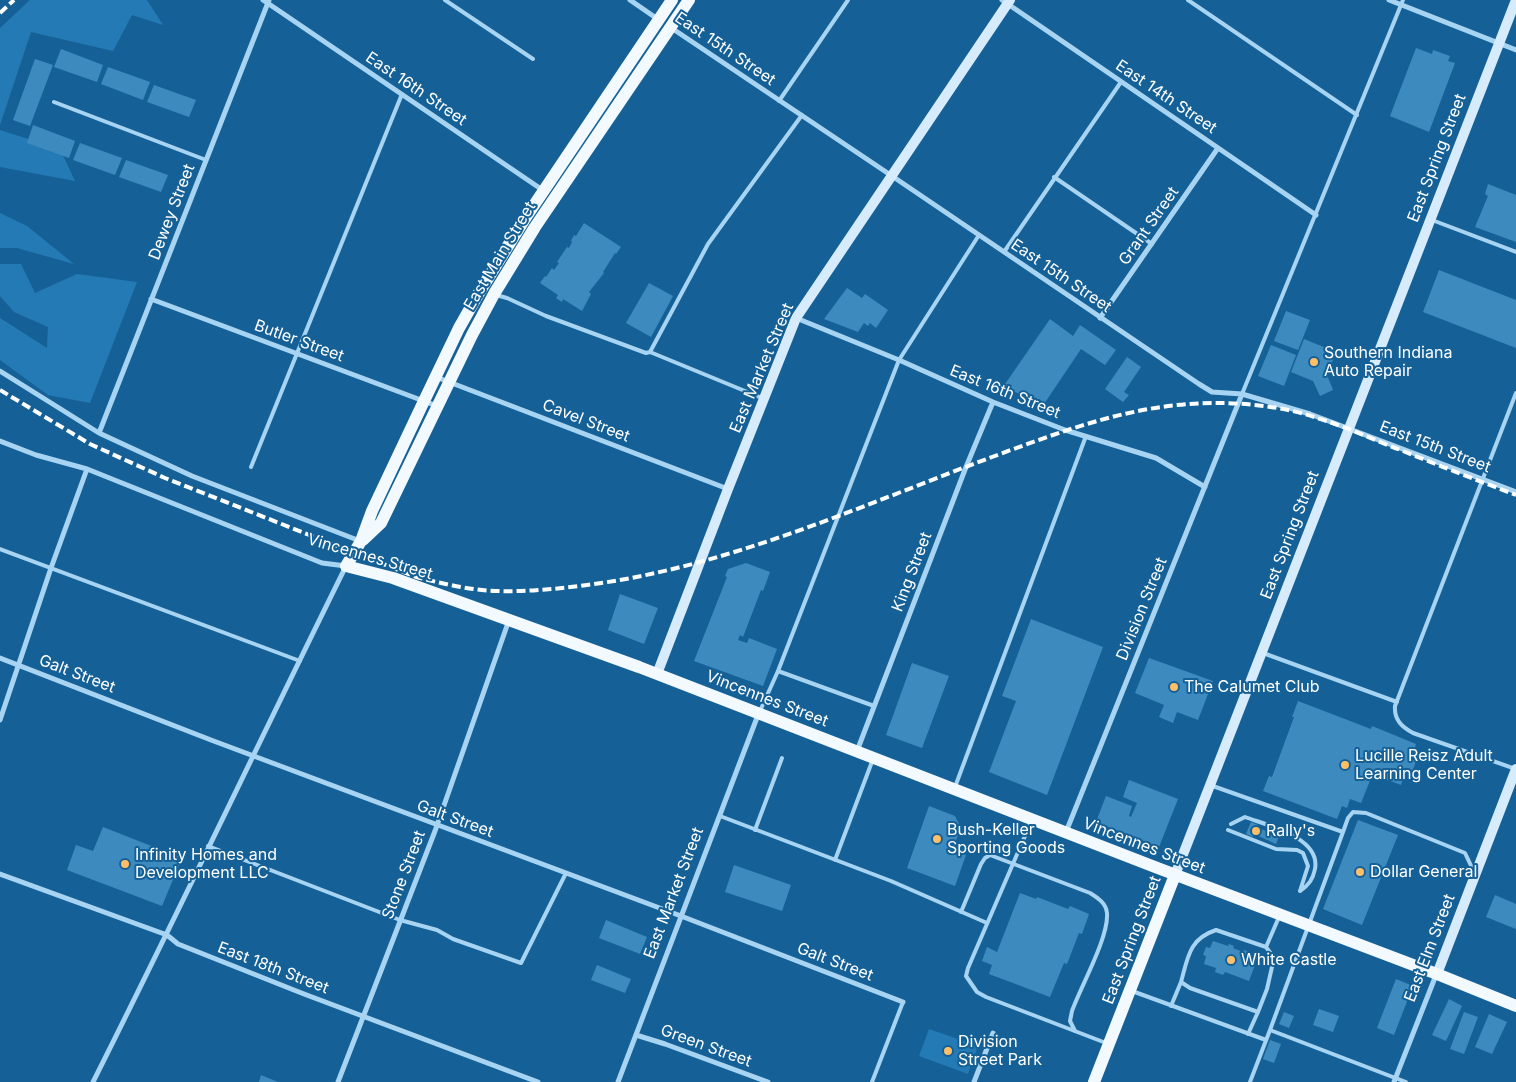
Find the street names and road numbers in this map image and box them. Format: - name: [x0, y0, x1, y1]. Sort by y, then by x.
- street label: East 15th Street: [671, 8, 779, 90]
- street label: East 16th Street: [362, 48, 470, 130]
- street label: East 14th Street: [1112, 56, 1220, 138]
- street label: East Spring Street: [1404, 91, 1470, 225]
- street label: Dewey Street: [145, 161, 199, 263]
- street label: Grant Street: [1115, 183, 1183, 269]
- street label: East Main Street: [460, 198, 540, 314]
- street label: East 15th Street: [1007, 235, 1115, 317]
- street label: East Market Street: [726, 300, 798, 436]
- street label: Butler Street: [252, 316, 346, 366]
- street label: East 16th Street: [947, 361, 1063, 423]
- street label: Cavel Street: [540, 396, 632, 446]
- street label: East 15th Street: [1377, 417, 1493, 477]
- street label: East Spring Street: [1257, 468, 1323, 602]
- street label: King Street: [888, 529, 936, 615]
- street label: Vincennes Street: [305, 530, 435, 584]
- street label: Division Street: [1113, 555, 1171, 663]
- street label: Galt Street: [36, 651, 118, 697]
- street label: Vincennes Street: [703, 667, 831, 731]
- street label: Galt Street: [414, 796, 496, 842]
- street label: Vincennes Street: [1080, 814, 1208, 878]
- street label: East Market Street: [640, 825, 708, 961]
- street label: Stone Street: [378, 828, 430, 922]
- street label: East Spring Street: [1099, 873, 1165, 1007]
- street label: East Elm Street: [1401, 891, 1459, 1005]
- street label: East 18th Street: [215, 938, 331, 998]
- street label: Galt Street: [794, 939, 876, 985]
- street label: Green Street: [658, 1021, 754, 1071]

